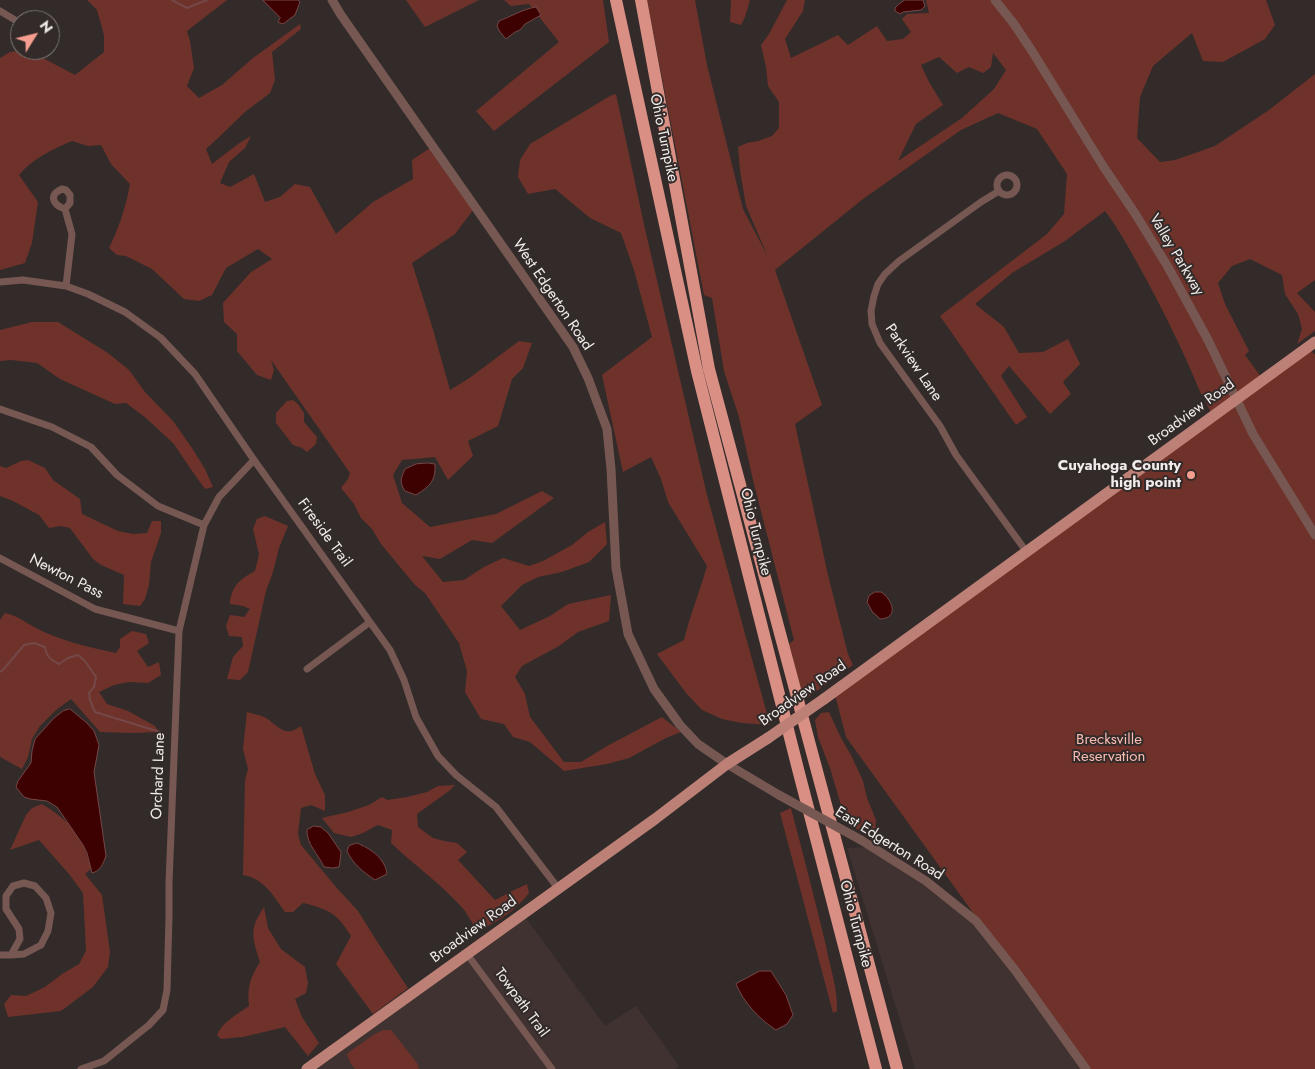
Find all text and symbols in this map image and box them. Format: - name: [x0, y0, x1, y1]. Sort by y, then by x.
- north arrow: [10, 10, 60, 60]
- text: N: [35, 16, 58, 37]
- street label: Ohio Turnpike: [645, 92, 681, 184]
- street label: Valley Parkway: [1145, 211, 1207, 299]
- street label: West Edgerton Road: [508, 236, 596, 354]
- street label: Parkview Lane: [881, 321, 945, 405]
- street label: Broadview Road: [1145, 376, 1239, 450]
- place label: Cuyahoga County high point: [1058, 457, 1181, 492]
- marker: Cuyahoga County high point: [1185, 469, 1197, 481]
- street label: Ohio Turnpike: [735, 486, 775, 578]
- street label: Fireside Trail: [293, 495, 355, 571]
- street label: Newton Pass: [26, 551, 106, 603]
- street label: Broadview Road: [756, 657, 850, 731]
- park label: Brecksville Reservation: [1073, 731, 1145, 766]
- street label: Orchard Lane: [148, 732, 170, 820]
- street label: East Edgerton Road: [832, 803, 946, 885]
- street label: Ohio Turnpike: [835, 878, 875, 970]
- street label: Broadview Road: [427, 893, 521, 967]
- street label: Towpath Trail: [490, 965, 552, 1041]

